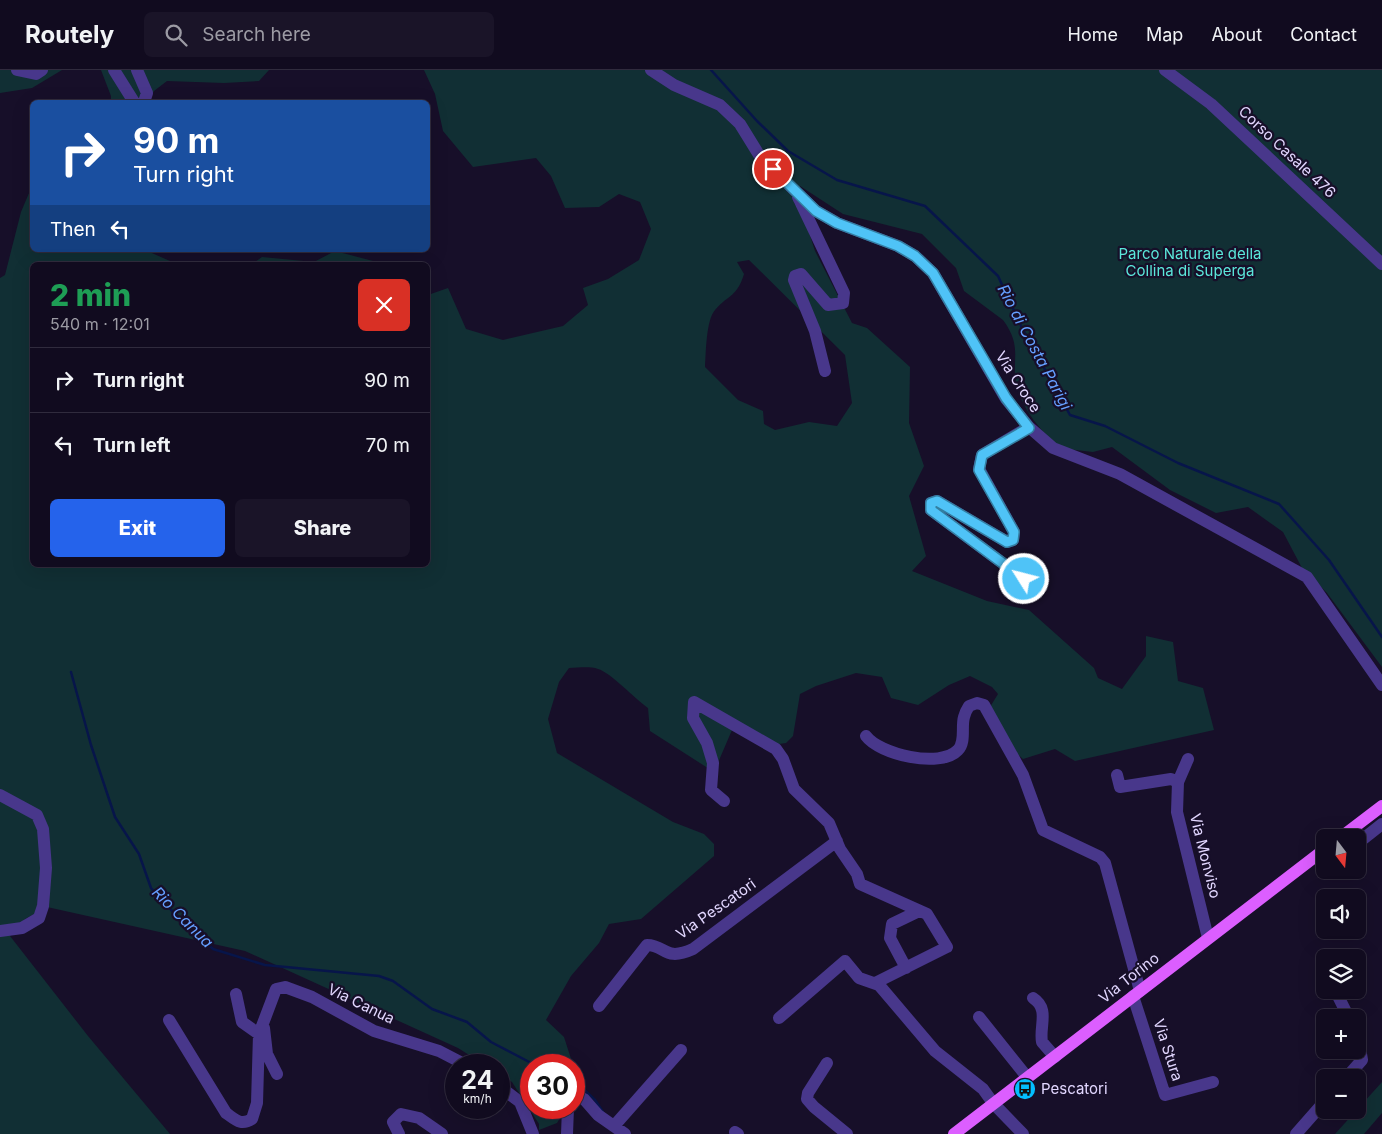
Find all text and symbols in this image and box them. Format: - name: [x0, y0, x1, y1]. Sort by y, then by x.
- search box: [144, 12, 494, 57]
- text: Routely: [25, 20, 114, 49]
- icon: search: [162, 21, 190, 49]
- text: Search here: [202, 23, 311, 46]
- text: Home: [1068, 24, 1118, 45]
- text: Map: [1146, 24, 1183, 45]
- text: About: [1211, 24, 1262, 45]
- text: Contact: [1290, 24, 1357, 45]
- street label: Corso Casale 476: [1235, 102, 1340, 202]
- text: 90 m: [133, 119, 220, 161]
- icon: right: [50, 120, 115, 185]
- pin: [752, 148, 794, 190]
- icon: arrive: [759, 155, 787, 183]
- text: Turn right: [133, 161, 234, 187]
- icon: left: [106, 215, 134, 243]
- text: Then: [50, 218, 96, 241]
- park label: Parco Naturale della Collina di Superga: [1119, 244, 1261, 280]
- text: 2 min: [50, 277, 131, 313]
- button: close: [358, 279, 410, 331]
- water label: Rio di Costa Parigi: [993, 281, 1077, 414]
- text: 540 m · 12:01: [50, 314, 150, 334]
- street label: Via Croce: [992, 347, 1045, 416]
- icon: right: [50, 366, 78, 394]
- text: Turn right: [93, 369, 184, 392]
- text: 90 m: [364, 369, 410, 392]
- icon: left: [50, 431, 78, 459]
- text: Turn left: [93, 434, 171, 457]
- text: 70 m: [366, 434, 410, 457]
- button: Exit: [50, 499, 225, 557]
- button: Share: [235, 499, 410, 557]
- position arrow: [997, 552, 1049, 604]
- street label: Via Monviso: [1186, 811, 1225, 900]
- north arrow: [1316, 829, 1366, 879]
- map controls: [1316, 829, 1366, 1119]
- street label: Via Pescatori: [672, 874, 759, 943]
- water label: Rio Canua: [148, 882, 218, 952]
- button: sound: [1316, 889, 1366, 939]
- street label: Via Torino: [1095, 948, 1163, 1007]
- button: layers: [1316, 949, 1366, 999]
- street label: Via Canua: [325, 979, 398, 1028]
- button: +: [1316, 1009, 1366, 1059]
- street label: Via Stura: [1150, 1016, 1187, 1083]
- speed limit sign: 30: [520, 1054, 585, 1119]
- text: 24: [461, 1065, 494, 1095]
- button: −: [1316, 1069, 1366, 1119]
- bus stop icon: Pescatori: [1013, 1077, 1037, 1101]
- place label: Pescatori: [1041, 1079, 1108, 1098]
- text: km/h: [463, 1091, 492, 1106]

